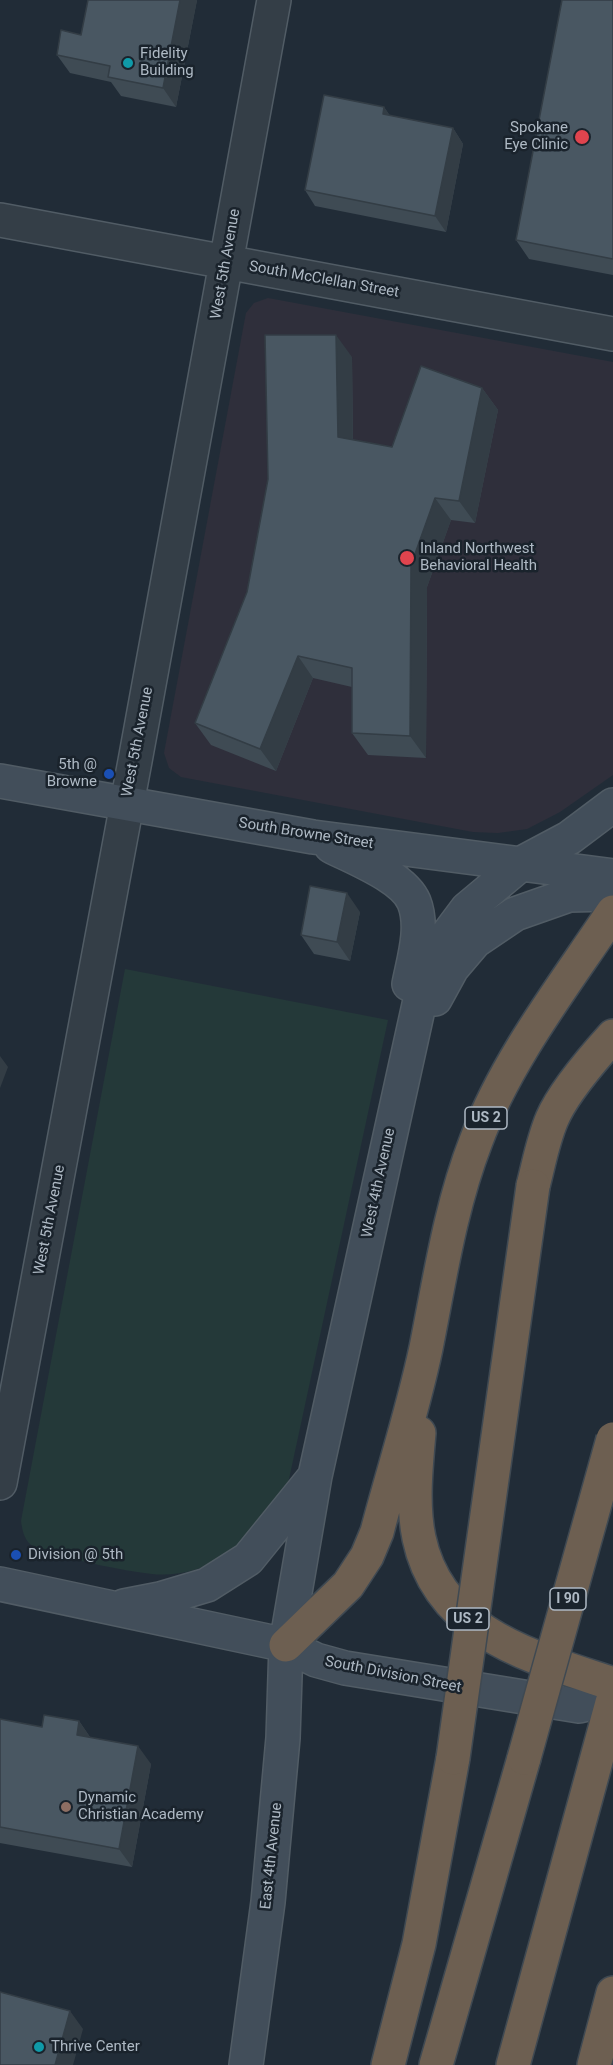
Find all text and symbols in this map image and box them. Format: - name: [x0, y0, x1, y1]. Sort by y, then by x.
- place label: Fidelity Building: [140, 45, 194, 80]
- marker: Fidelity Building: [121, 56, 135, 70]
- place label: Spokane Eye Clinic: [504, 119, 568, 154]
- marker: Spokane Eye Clinic: [573, 128, 591, 146]
- street label: West 5th Avenue: [207, 207, 245, 321]
- street label: South McClellan Street: [248, 258, 400, 302]
- place label: Inland Northwest Behavioral Health: [420, 540, 537, 575]
- marker: Inland Northwest Behavioral Health: [398, 549, 416, 567]
- street label: West 5th Avenue: [119, 685, 157, 799]
- place label: 5th @ Browne: [47, 756, 97, 791]
- marker: 5th @ Browne: [102, 767, 116, 781]
- street label: South Browne Street: [237, 814, 375, 854]
- road number: US 2: [465, 1107, 507, 1129]
- street label: West 4th Avenue: [359, 1126, 399, 1240]
- street label: West 5th Avenue: [31, 1163, 69, 1277]
- place label: Division @ 5th: [28, 1546, 123, 1564]
- marker: Division @ 5th: [9, 1548, 23, 1562]
- road number: I 90: [550, 1588, 586, 1610]
- road number: US 2: [447, 1608, 489, 1630]
- street label: South Division Street: [323, 1653, 463, 1697]
- place label: Dynamic Christian Academy: [78, 1789, 204, 1824]
- marker: Dynamic Christian Academy: [59, 1800, 73, 1814]
- street label: East 4th Avenue: [257, 1802, 287, 1910]
- place label: Thrive Center: [51, 2038, 140, 2056]
- marker: Thrive Center: [32, 2040, 46, 2054]

